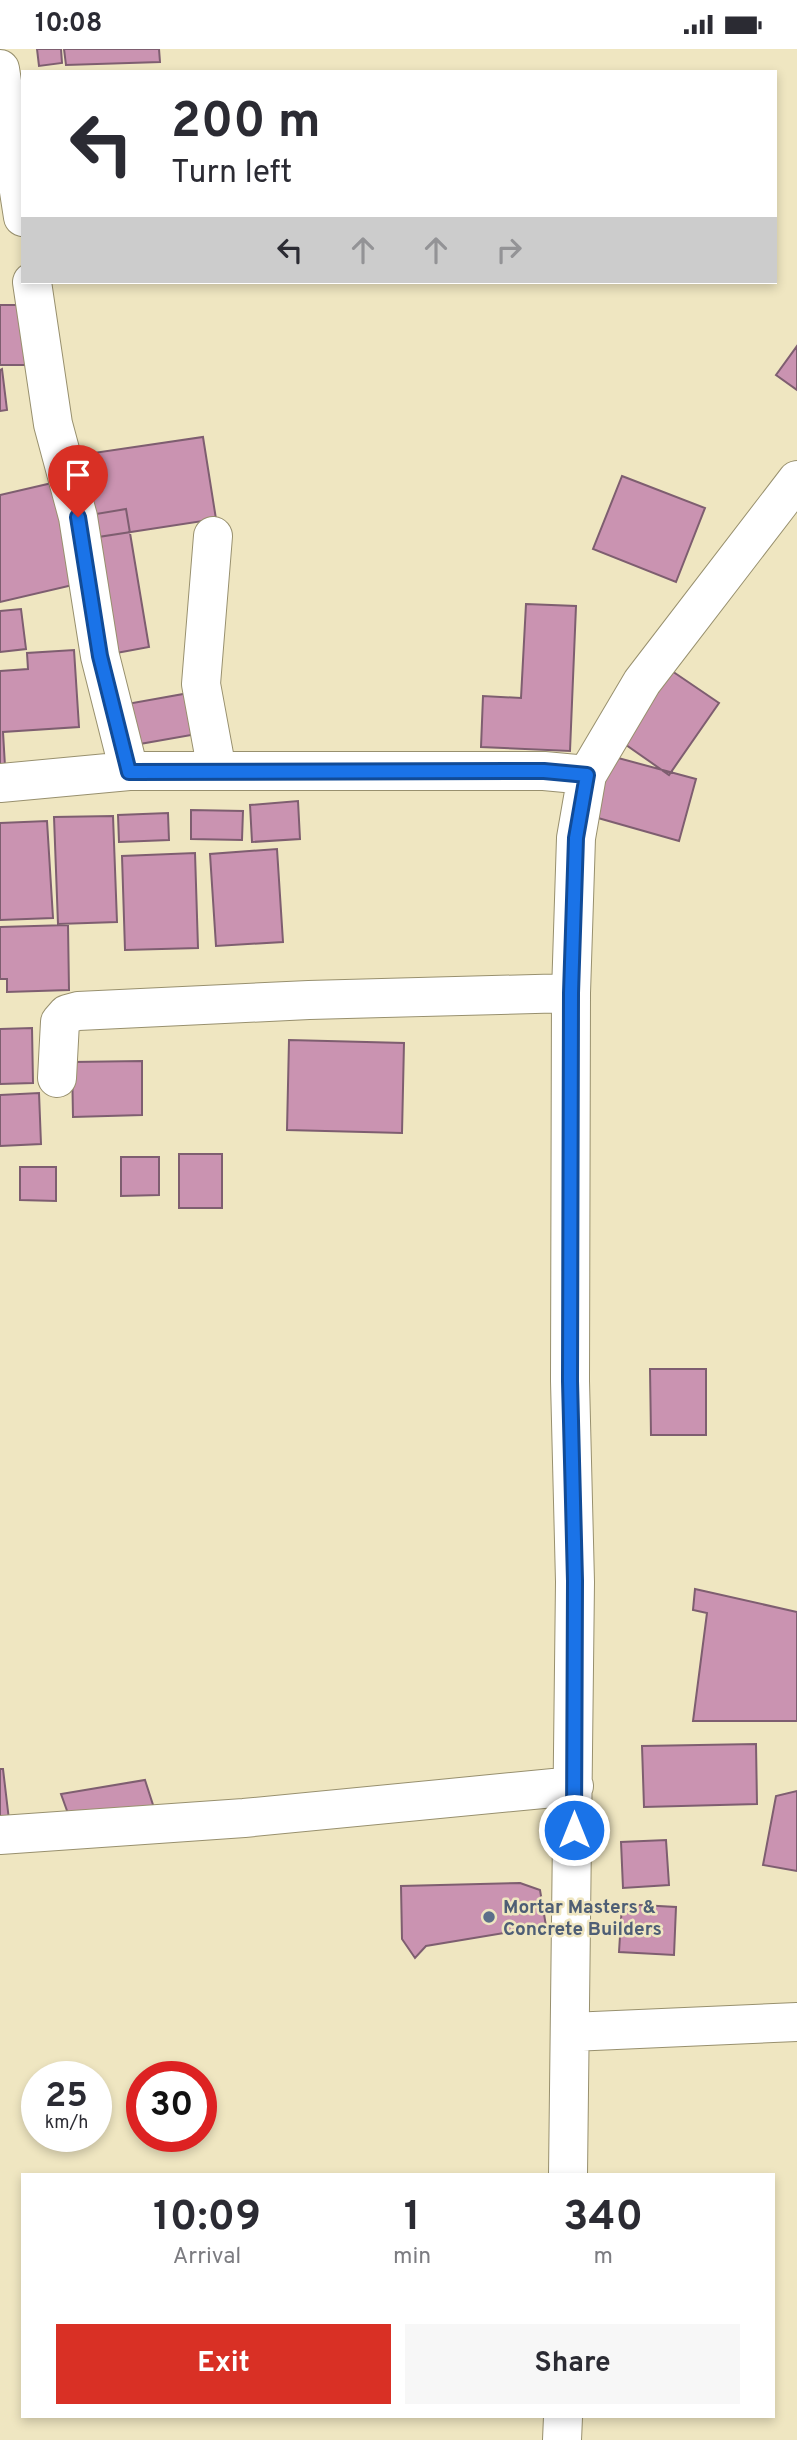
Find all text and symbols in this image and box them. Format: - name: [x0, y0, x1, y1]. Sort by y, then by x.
- text: 10:08: [35, 8, 102, 41]
- text: 200 m: [171, 93, 321, 155]
- icon: left: [56, 98, 147, 189]
- text: Turn left: [171, 154, 292, 194]
- icon: left: [271, 231, 309, 269]
- icon: ahead: [344, 231, 382, 269]
- icon: ahead: [417, 231, 455, 269]
- icon: right: [490, 231, 528, 269]
- pin: [48, 445, 108, 517]
- icon: arrive: [59, 456, 97, 494]
- position arrow: [537, 1793, 611, 1867]
- place label: Mortar Masters & Concrete Builders: [503, 1896, 662, 1942]
- marker: Mortar Masters & Concrete Builders: [481, 1909, 497, 1925]
- speed limit sign: 30: [126, 2061, 217, 2152]
- text: 25: [45, 2075, 88, 2119]
- text: km/h: [45, 2112, 88, 2135]
- text: 10:09: [153, 2192, 261, 2245]
- text: 1: [404, 2192, 421, 2245]
- text: 340: [563, 2192, 643, 2245]
- text: Arrival: [173, 2243, 241, 2272]
- text: min: [393, 2243, 431, 2272]
- text: m: [593, 2243, 613, 2272]
- button: Exit: [56, 2324, 391, 2404]
- button: Share: [405, 2324, 740, 2404]

